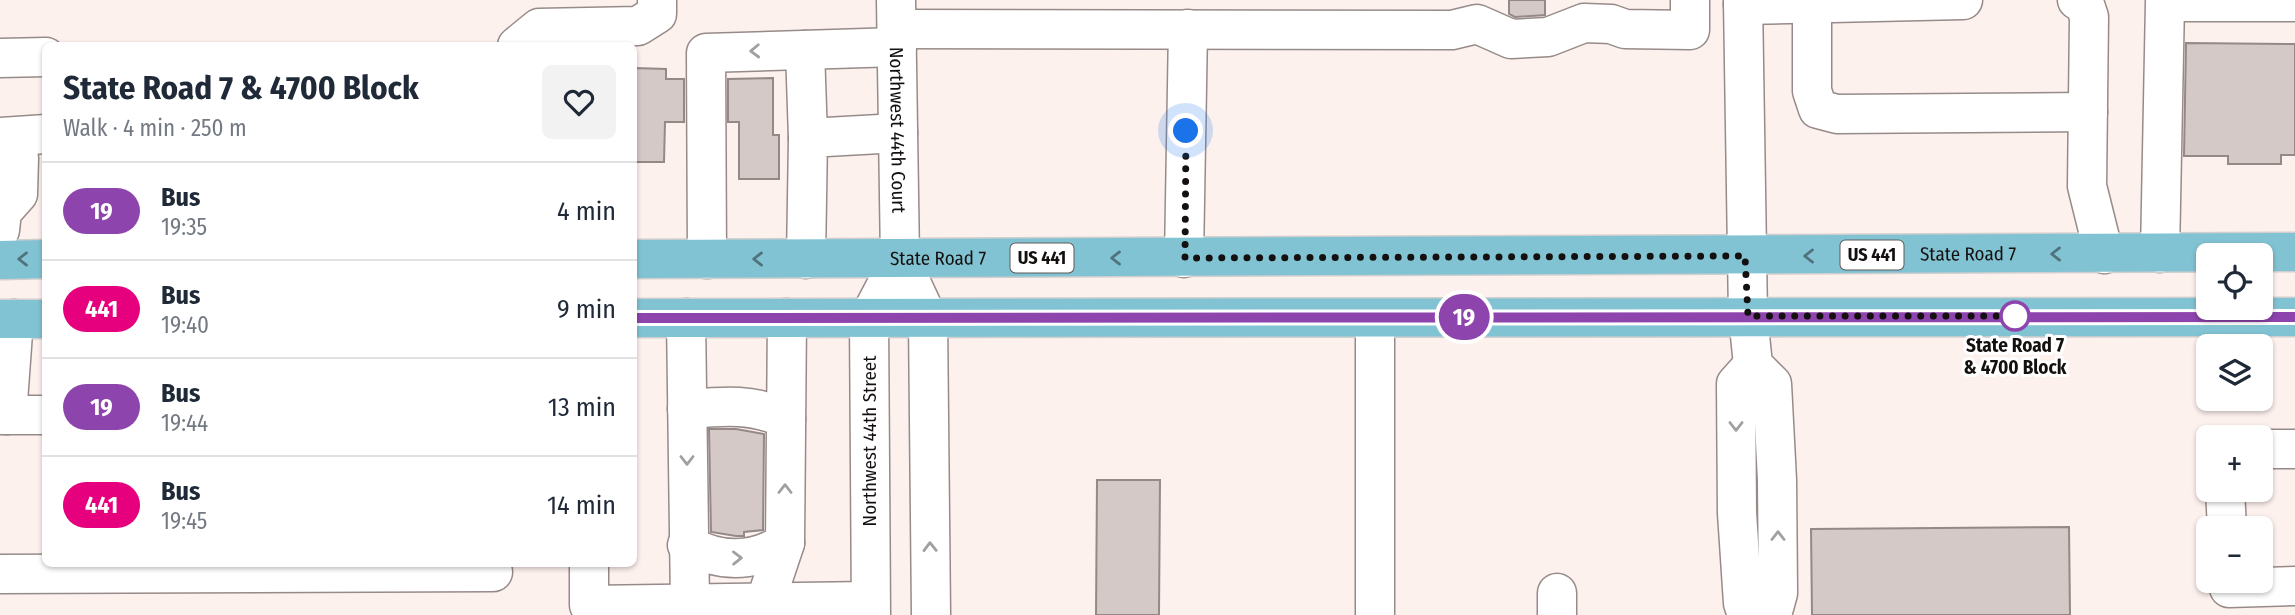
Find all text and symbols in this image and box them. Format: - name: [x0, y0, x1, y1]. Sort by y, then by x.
- one-way arrow: [749, 44, 760, 59]
- street label: Northwest 44th Court: [885, 47, 911, 214]
- button: heart: [542, 65, 616, 139]
- text: State Road 7 & 4700 Block: [63, 68, 419, 108]
- your location: [1168, 113, 1203, 148]
- text: Walk · 4 min · 250 m: [63, 114, 247, 142]
- text: Bus: [161, 182, 200, 213]
- text: 4 min: [557, 196, 616, 227]
- text: 19: [90, 197, 113, 225]
- text: 19:35: [161, 213, 207, 241]
- road number: US 441: [1840, 241, 1904, 270]
- street label: State Road 7: [1920, 242, 2016, 265]
- map controls: [2196, 243, 2273, 593]
- button: locate: [2196, 243, 2273, 320]
- road number: US 441: [1010, 244, 1074, 272]
- street label: State Road 7: [890, 246, 986, 269]
- one-way arrow: [2051, 246, 2061, 262]
- one-way arrow: [1803, 248, 1813, 264]
- one-way arrow: [1110, 250, 1121, 266]
- one-way arrow: [17, 251, 28, 267]
- one-way arrow: [753, 251, 763, 267]
- text: Bus: [161, 280, 200, 311]
- text: 9 min: [557, 294, 616, 325]
- line badge: 19: [1432, 294, 1496, 340]
- text: 441: [85, 295, 118, 323]
- marker: State Road 7 & 4700 Block: [2000, 301, 2030, 331]
- text: 19: [1453, 303, 1475, 331]
- text: 19:40: [161, 311, 209, 339]
- place label: State Road 7 & 4700 Block: [1964, 334, 2067, 379]
- button: layers: [2196, 334, 2273, 411]
- street label: Northwest 44th Street: [858, 355, 881, 526]
- text: Bus: [161, 378, 200, 409]
- text: 13 min: [548, 392, 616, 423]
- text: 19: [90, 393, 113, 421]
- text: 19:44: [161, 409, 208, 437]
- one-way arrow: [1728, 422, 1744, 432]
- button: +: [2196, 425, 2273, 502]
- one-way arrow: [679, 455, 695, 466]
- text: Bus: [161, 476, 200, 507]
- one-way arrow: [777, 483, 793, 493]
- text: 14 min: [547, 490, 616, 521]
- text: 441: [85, 491, 118, 519]
- text: 19:45: [161, 507, 207, 535]
- button: −: [2196, 516, 2273, 593]
- one-way arrow: [1770, 531, 1786, 541]
- one-way arrow: [922, 541, 938, 552]
- one-way arrow: [732, 550, 742, 566]

